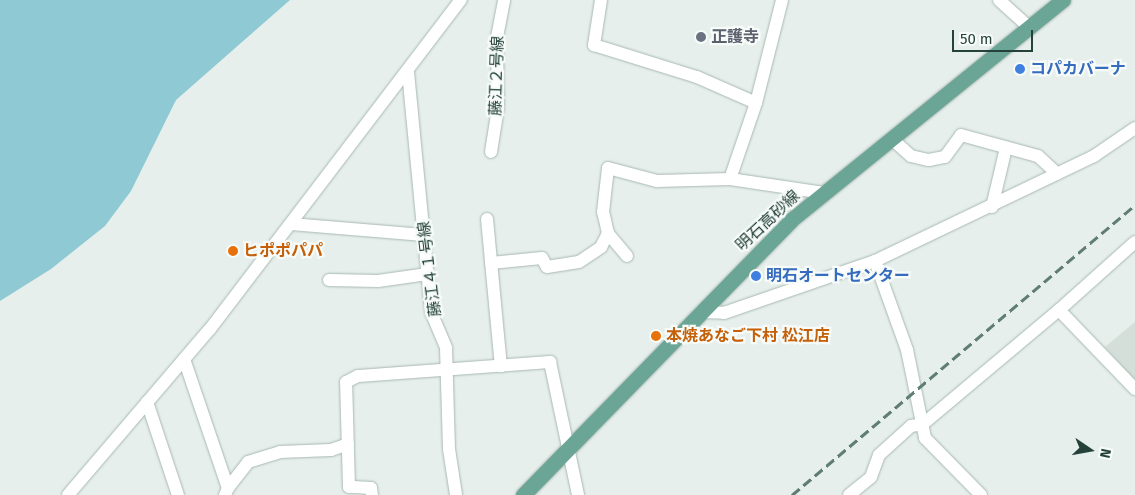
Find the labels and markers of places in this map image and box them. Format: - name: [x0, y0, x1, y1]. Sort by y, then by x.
- place label: 正護寺: [711, 27, 759, 47]
- marker: 正護寺: [695, 31, 707, 43]
- place label: コパカバーナ: [1030, 59, 1126, 79]
- marker: コパカバーナ: [1014, 63, 1026, 75]
- place label: ヒポポパパ: [243, 241, 323, 261]
- marker: ヒポポパパ: [227, 245, 239, 257]
- place label: 明石オートセンター: [766, 266, 910, 286]
- marker: 明石オートセンター: [750, 270, 762, 282]
- place label: 本焼あなご下村 松江店: [666, 326, 830, 346]
- marker: 本焼あなご下村 松江店: [650, 330, 662, 342]

